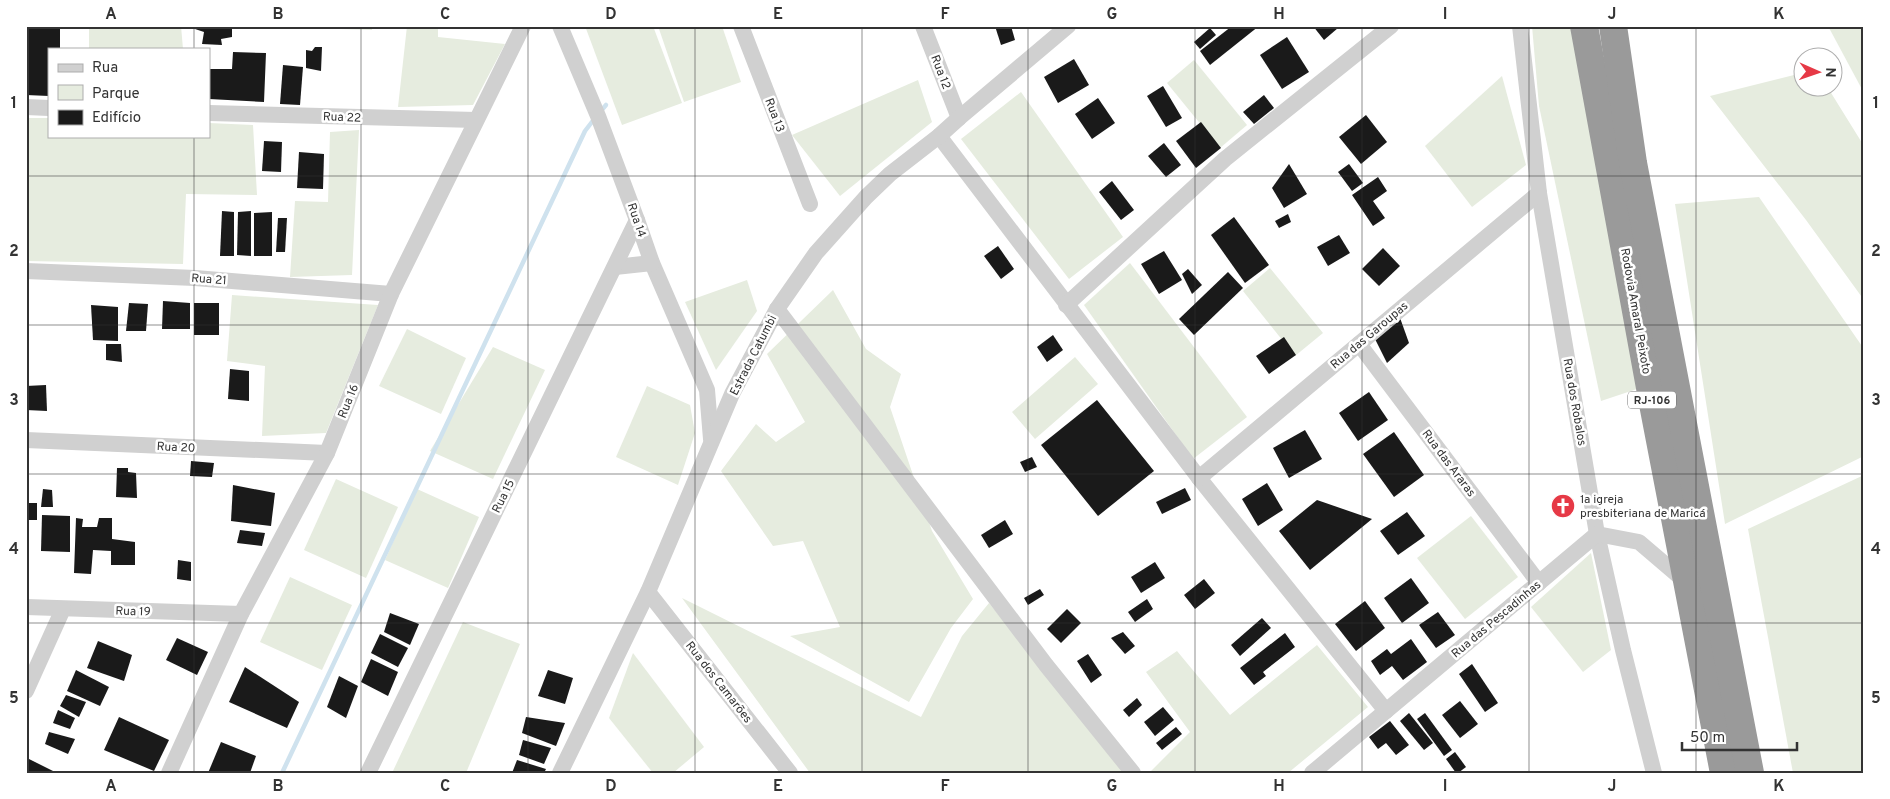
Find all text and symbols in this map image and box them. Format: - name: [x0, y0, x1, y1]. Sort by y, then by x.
- text: A: [105, 5, 117, 25]
- text: B: [272, 5, 284, 25]
- text: C: [440, 5, 450, 25]
- text: D: [605, 5, 617, 25]
- text: E: [773, 5, 783, 25]
- text: F: [940, 5, 950, 25]
- text: G: [1107, 5, 1117, 25]
- text: H: [1273, 5, 1285, 25]
- text: I: [1443, 5, 1447, 25]
- text: J: [1608, 5, 1616, 25]
- text: K: [1773, 5, 1785, 25]
- legend: [48, 48, 210, 138]
- north arrow: [1792, 48, 1842, 98]
- street label: Rua 12: [926, 53, 954, 92]
- text: Rua: [92, 59, 118, 78]
- text: N: [1821, 67, 1838, 78]
- text: Parque: [92, 85, 140, 104]
- text: 1: [11, 94, 17, 114]
- text: 1: [1873, 94, 1879, 114]
- street label: Rua 13: [760, 96, 788, 135]
- text: Edifício: [92, 109, 141, 128]
- street label: Rua 22: [322, 109, 361, 127]
- street label: Rua 14: [623, 201, 649, 240]
- text: 2: [9, 242, 19, 262]
- text: 2: [1871, 242, 1881, 262]
- street label: Rodovia Amaral Peixoto: [1616, 247, 1654, 376]
- street label: Rua 21: [191, 271, 227, 289]
- street label: Rua das Garoupas: [1327, 299, 1412, 373]
- street label: Estrada Catumbi: [727, 312, 781, 398]
- street label: Rua dos Robalos: [1558, 357, 1590, 447]
- street label: Rua 16: [335, 382, 363, 421]
- text: 3: [9, 391, 19, 411]
- text: 3: [1871, 391, 1881, 411]
- road number: RJ-106: [1628, 392, 1676, 408]
- street label: Rua das Araras: [1418, 427, 1479, 500]
- street label: Rua 20: [156, 439, 196, 457]
- street label: Rua 15: [489, 477, 519, 516]
- place label: 1a igreja presbiteriana de Maricá: [1580, 492, 1706, 522]
- church icon: 1a igreja presbiteriana de Maricá: [1550, 493, 1576, 519]
- text: 4: [9, 540, 19, 560]
- text: 4: [1871, 540, 1881, 560]
- street label: Rua das Pescadinhas: [1448, 578, 1545, 662]
- street label: Rua 19: [115, 603, 151, 621]
- street label: Rua dos Camarões: [681, 638, 755, 727]
- text: 5: [9, 689, 19, 709]
- text: 5: [1871, 689, 1881, 709]
- scale bar: [1682, 719, 1798, 751]
- text: 50 m: [1690, 729, 1725, 748]
- text: A: [105, 777, 117, 797]
- text: B: [272, 777, 284, 797]
- text: C: [440, 777, 450, 797]
- text: D: [605, 777, 617, 797]
- text: E: [773, 777, 783, 797]
- text: F: [940, 777, 950, 797]
- text: G: [1107, 777, 1117, 797]
- text: H: [1273, 777, 1285, 797]
- text: I: [1443, 777, 1447, 797]
- text: J: [1608, 777, 1616, 797]
- text: K: [1773, 777, 1785, 797]

